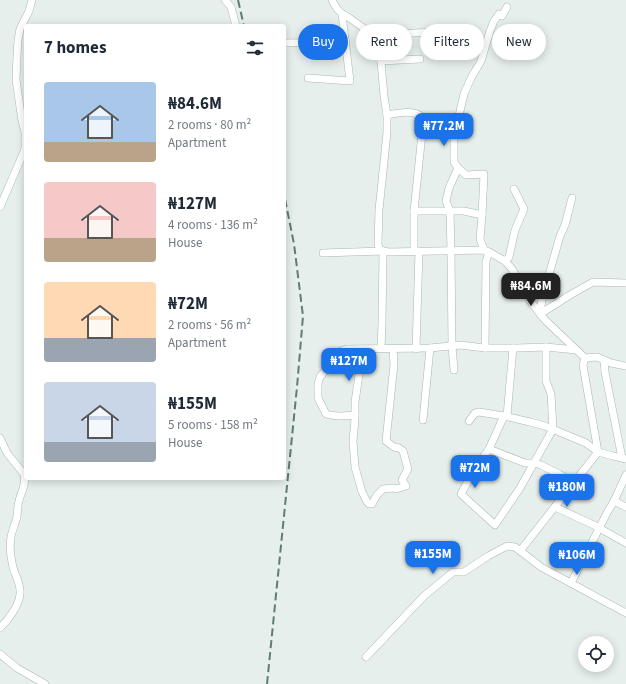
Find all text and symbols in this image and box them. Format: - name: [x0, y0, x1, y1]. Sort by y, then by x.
- chip: Buy: [298, 24, 348, 60]
- chip: Rent: [356, 24, 412, 60]
- chip: Filters: [420, 24, 484, 60]
- chip: New: [492, 24, 546, 60]
- text: 7 homes: [44, 36, 106, 60]
- icon: filters: [244, 37, 266, 59]
- text: ₦84.6M: [168, 92, 222, 116]
- icon: home: [76, 98, 124, 146]
- pin: ₦77.2M: [411, 113, 477, 147]
- text: 2 rooms · 80 m²: [168, 116, 251, 134]
- text: ₦77.2M: [423, 117, 465, 135]
- text: Apartment: [168, 134, 226, 152]
- text: ₦127M: [168, 192, 217, 216]
- icon: home: [76, 198, 124, 246]
- text: 4 rooms · 136 m²: [168, 216, 258, 234]
- text: House: [168, 234, 203, 252]
- pin: ₦84.6M: [498, 273, 564, 307]
- text: ₦84.6M: [510, 277, 552, 295]
- text: ₦72M: [168, 292, 208, 316]
- icon: home: [76, 298, 124, 346]
- text: 2 rooms · 56 m²: [168, 316, 251, 334]
- text: Apartment: [168, 334, 226, 352]
- pin: ₦127M: [321, 348, 377, 382]
- text: ₦127M: [330, 352, 368, 370]
- text: ₦155M: [168, 392, 217, 416]
- icon: home: [76, 398, 124, 446]
- text: 5 rooms · 158 m²: [168, 416, 258, 434]
- text: House: [168, 434, 203, 452]
- pin: ₦72M: [451, 455, 499, 489]
- text: ₦72M: [460, 459, 490, 477]
- pin: ₦180M: [539, 474, 595, 508]
- text: ₦180M: [548, 478, 586, 496]
- pin: ₦155M: [405, 541, 461, 575]
- pin: ₦106M: [549, 542, 605, 576]
- text: ₦155M: [414, 545, 452, 563]
- text: ₦106M: [558, 546, 596, 564]
- map controls: [578, 636, 614, 672]
- button: locate: [578, 636, 614, 672]

